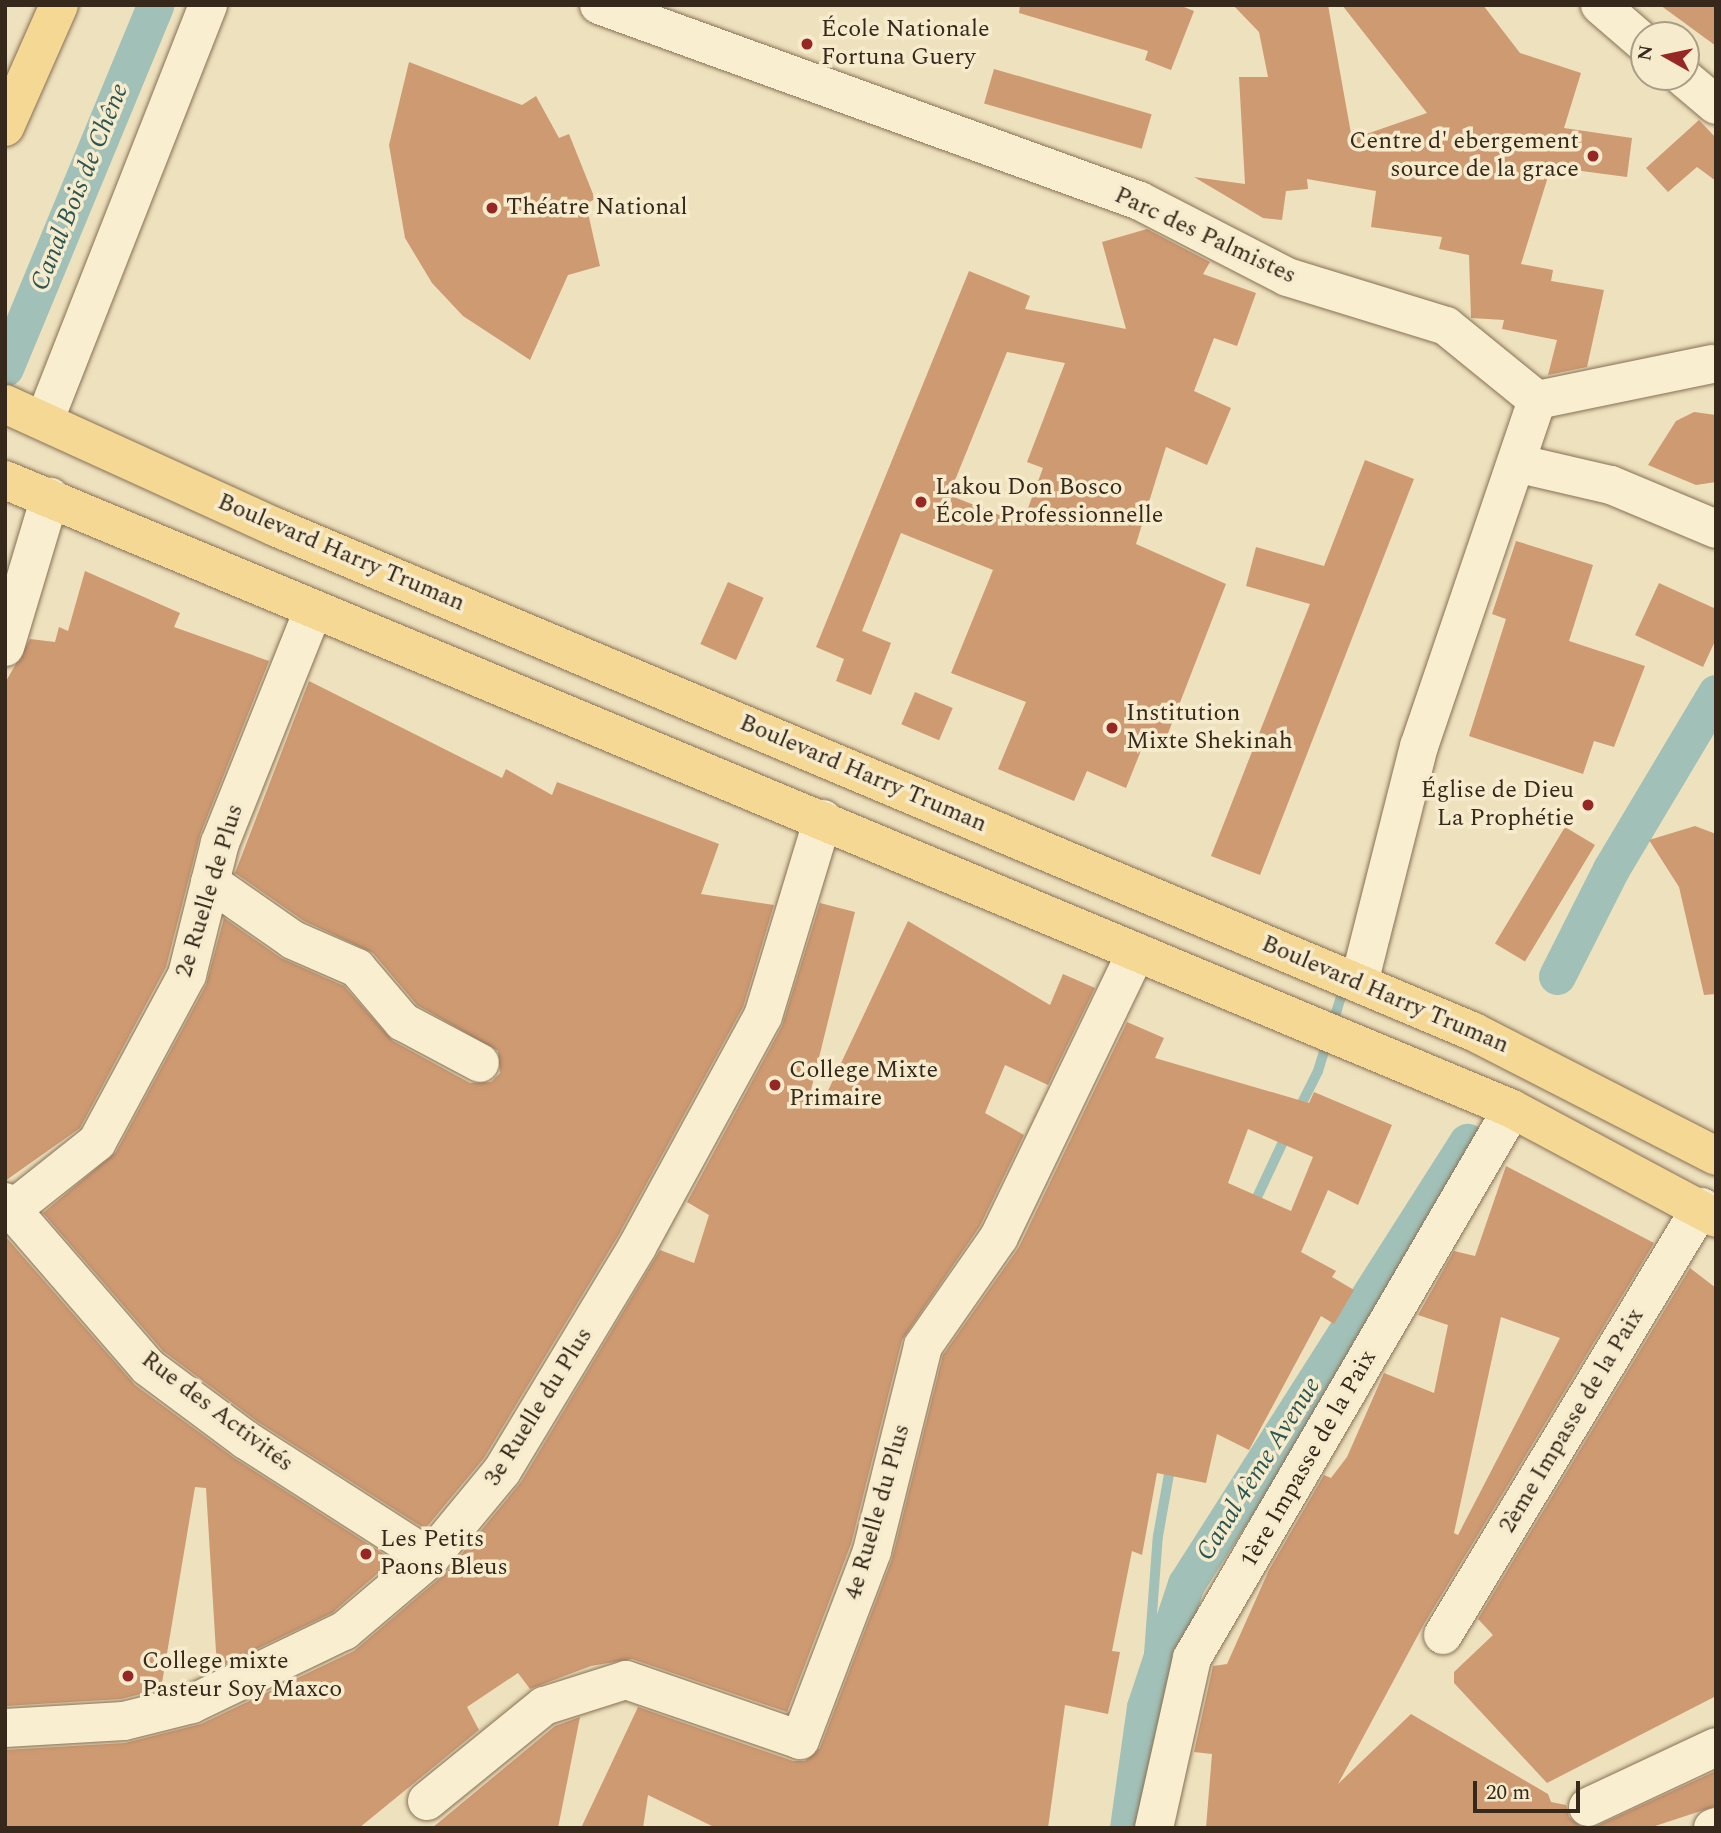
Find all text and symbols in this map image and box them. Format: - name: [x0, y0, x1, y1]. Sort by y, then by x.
- place label: École Nationale Fortuna Guery: [821, 16, 990, 72]
- north arrow: [1630, 21, 1700, 91]
- marker: École Nationale Fortuna Guery: [799, 36, 815, 52]
- text: N: [1630, 43, 1661, 63]
- water label: Canal Bois de Chêne: [24, 79, 136, 295]
- place label: Centre d' ebergement source de la grace: [1349, 128, 1579, 184]
- marker: Centre d' ebergement source de la grace: [1585, 148, 1601, 164]
- street label: Parc des Palmistes: [1110, 181, 1300, 291]
- place label: Théatre National: [506, 194, 688, 222]
- marker: Théatre National: [484, 200, 500, 216]
- place label: Lakou Don Bosco École Professionnelle: [935, 474, 1163, 530]
- street label: Boulevard Harry Truman: [213, 488, 469, 618]
- marker: Lakou Don Bosco École Professionnelle: [913, 494, 929, 510]
- place label: Institution Mixte Shekinah: [1126, 700, 1293, 756]
- street label: Boulevard Harry Truman: [735, 709, 991, 839]
- marker: Institution Mixte Shekinah: [1104, 720, 1120, 736]
- place label: Église de Dieu La Prophétie: [1421, 777, 1574, 833]
- marker: Église de Dieu La Prophétie: [1580, 797, 1596, 813]
- street label: 2e Ruelle de Plus: [170, 801, 250, 981]
- street label: Boulevard Harry Truman: [1257, 930, 1513, 1060]
- place label: College Mixte Primaire: [789, 1057, 938, 1113]
- marker: College Mixte Primaire: [767, 1077, 783, 1093]
- street label: 2ème Impasse de la Paix: [1493, 1303, 1651, 1539]
- street label: 3e Ruelle du Plus: [479, 1322, 599, 1492]
- street label: Rue des Activités: [135, 1345, 299, 1479]
- street label: 1ère Impasse de la Paix: [1235, 1345, 1383, 1573]
- water label: Canal 4ème Avenue: [1190, 1372, 1328, 1566]
- street label: 4e Ruelle du Plus: [839, 1421, 917, 1603]
- place label: Les Petits Paons Bleus: [380, 1526, 508, 1582]
- marker: Les Petits Paons Bleus: [358, 1546, 374, 1562]
- place label: College mixte Pasteur Soy Maxco: [142, 1648, 342, 1704]
- marker: College mixte Pasteur Soy Maxco: [120, 1668, 136, 1684]
- scale bar: [1476, 1766, 1583, 1810]
- text: 20 m: [1486, 1777, 1530, 1809]

